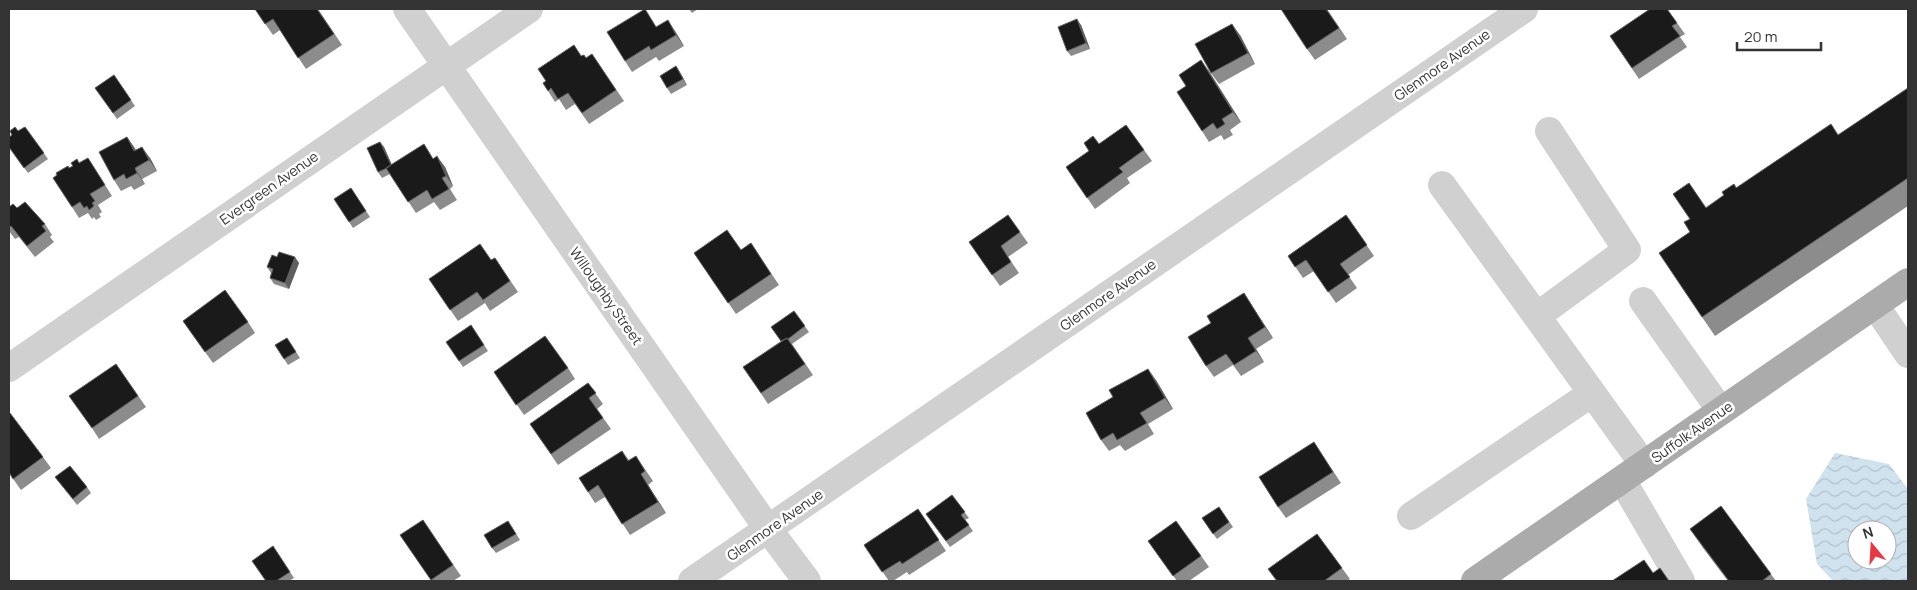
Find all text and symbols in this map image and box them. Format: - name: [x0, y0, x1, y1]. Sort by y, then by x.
- scale bar: [1737, 20, 1821, 52]
- street label: Glenmore Avenue: [1390, 24, 1494, 105]
- text: 20 m: [1744, 26, 1777, 47]
- street label: Evergreen Avenue: [216, 146, 322, 229]
- street label: Willoughby Street: [566, 243, 647, 349]
- street label: Glenmore Avenue: [1056, 254, 1160, 335]
- street label: Suffolk Avenue: [1647, 397, 1736, 467]
- street label: Glenmore Avenue: [723, 484, 827, 565]
- north arrow: [1847, 520, 1897, 570]
- text: N: [1860, 522, 1876, 543]

